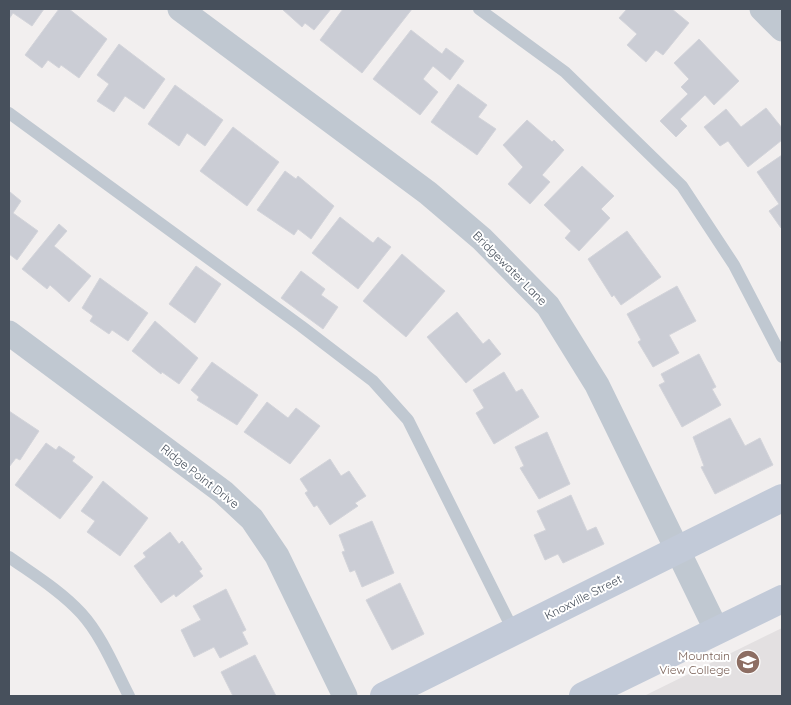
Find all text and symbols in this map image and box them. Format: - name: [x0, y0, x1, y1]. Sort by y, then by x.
- street label: Bridgewater Lane: [470, 228, 550, 308]
- street label: Ridge Point Drive: [158, 441, 242, 511]
- street label: Knoxville Street: [542, 571, 624, 623]
- place label: Mountain View College: [659, 648, 730, 677]
- school or university icon: Mountain View College: [735, 649, 761, 675]

